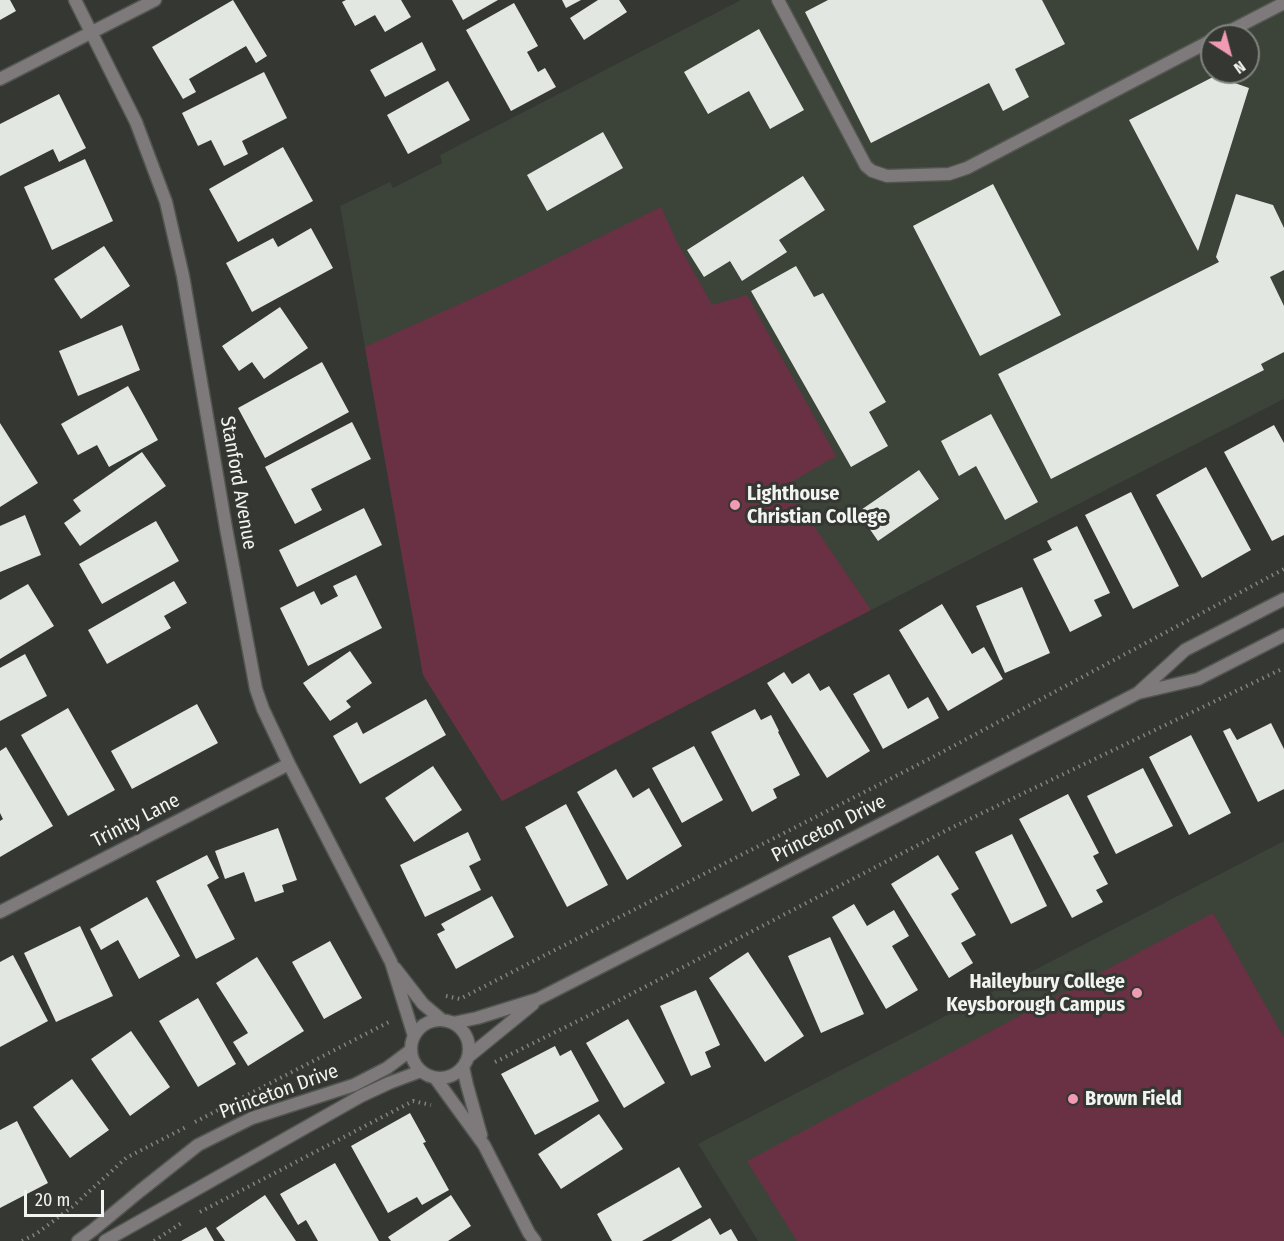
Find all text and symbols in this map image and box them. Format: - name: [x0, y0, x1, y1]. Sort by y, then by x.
- north arrow: [1200, 24, 1260, 84]
- text: N: [1230, 57, 1249, 78]
- street label: Stanford Avenue: [214, 414, 262, 552]
- place label: Lighthouse Christian College: [747, 482, 887, 529]
- marker: Lighthouse Christian College: [728, 498, 742, 512]
- street label: Trinity Lane: [88, 789, 184, 853]
- street label: Princeton Drive: [768, 790, 890, 868]
- place label: Haileybury College Keysborough Campus: [946, 970, 1125, 1017]
- marker: Haileybury College Keysborough Campus: [1130, 986, 1144, 1000]
- street label: Princeton Drive: [216, 1059, 342, 1125]
- place label: Brown Field: [1085, 1087, 1182, 1111]
- marker: Brown Field: [1066, 1092, 1080, 1106]
- scale bar: [27, 1178, 106, 1216]
- text: 20 m: [35, 1189, 70, 1211]

